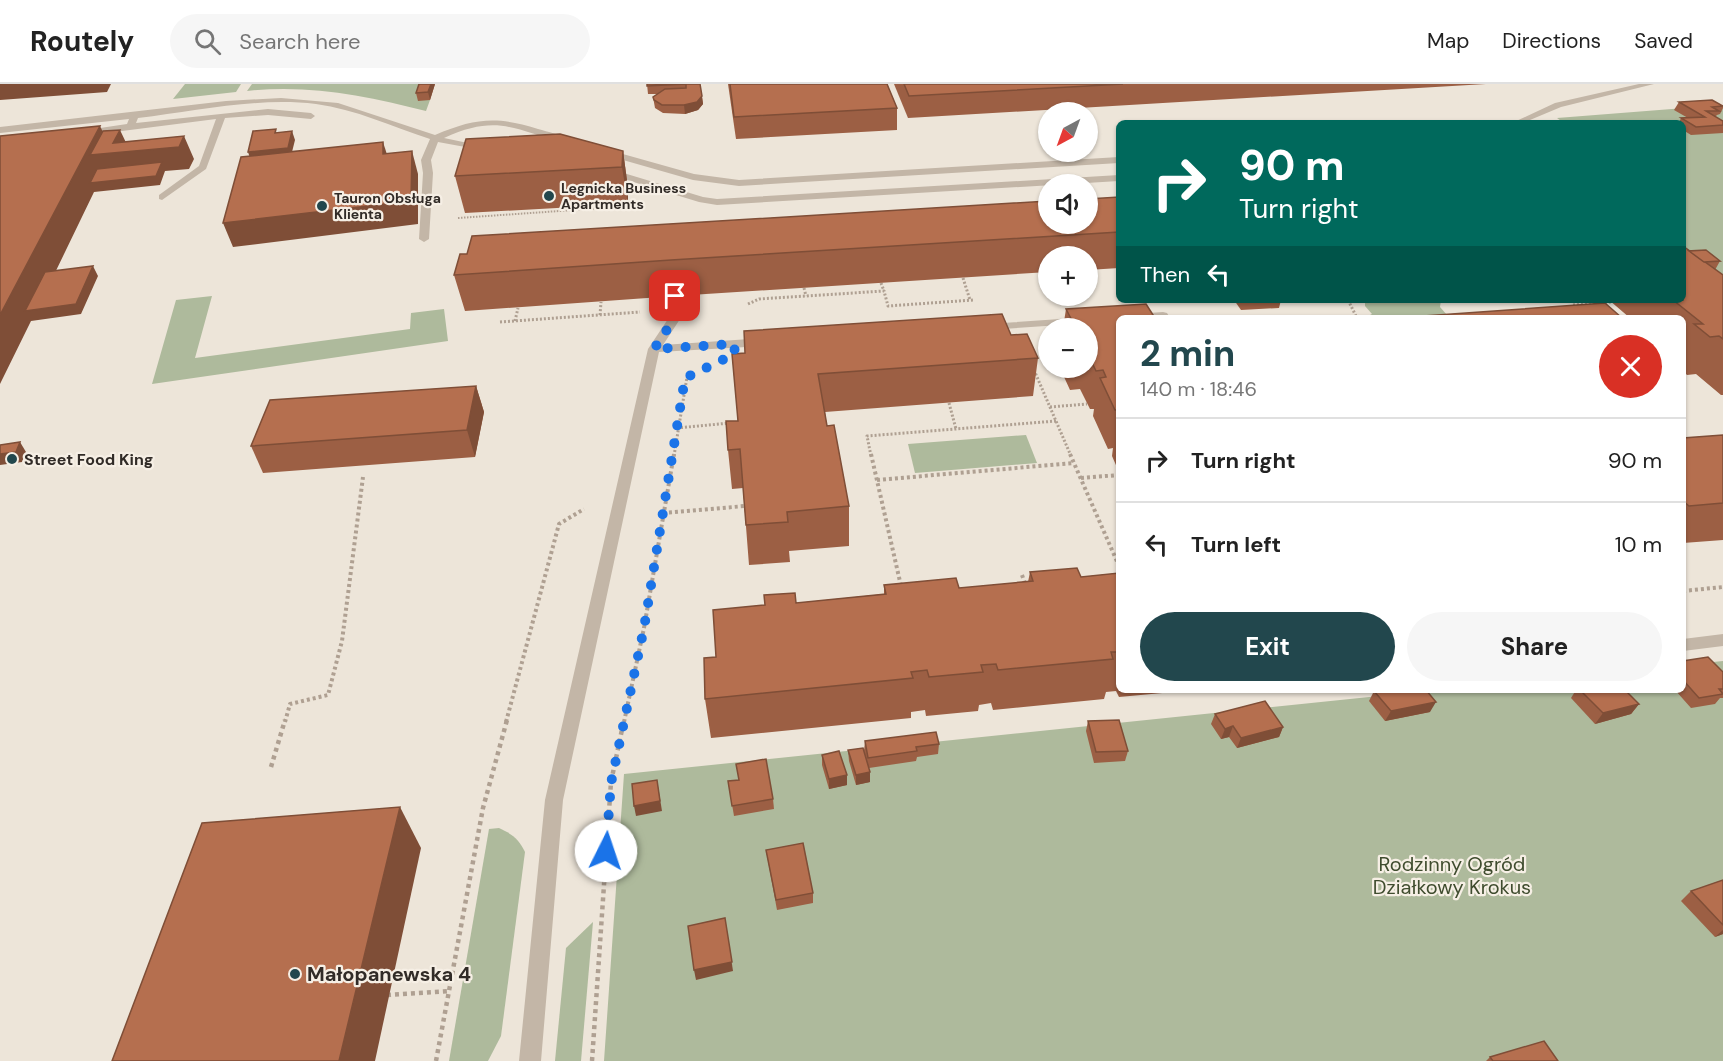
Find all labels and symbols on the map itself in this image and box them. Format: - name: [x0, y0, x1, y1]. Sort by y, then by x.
- north arrow: [1038, 102, 1098, 162]
- place label: Legnicka Business Apartments: [561, 179, 686, 213]
- place label: Tauron Obsługa Klienta: [334, 189, 441, 223]
- marker: Legnicka Business Apartments: [542, 189, 556, 203]
- marker: Tauron Obsługa Klienta: [315, 199, 329, 213]
- pin: [649, 270, 700, 321]
- place label: Street Food King: [24, 449, 153, 470]
- marker: Street Food King: [5, 452, 19, 466]
- position arrow: [574, 819, 638, 883]
- park label: Rodzinny Ogród Działkowy Krokus: [1373, 851, 1531, 900]
- place label: Małopanewska 4: [307, 961, 471, 987]
- marker: Małopanewska 4: [288, 967, 302, 981]

